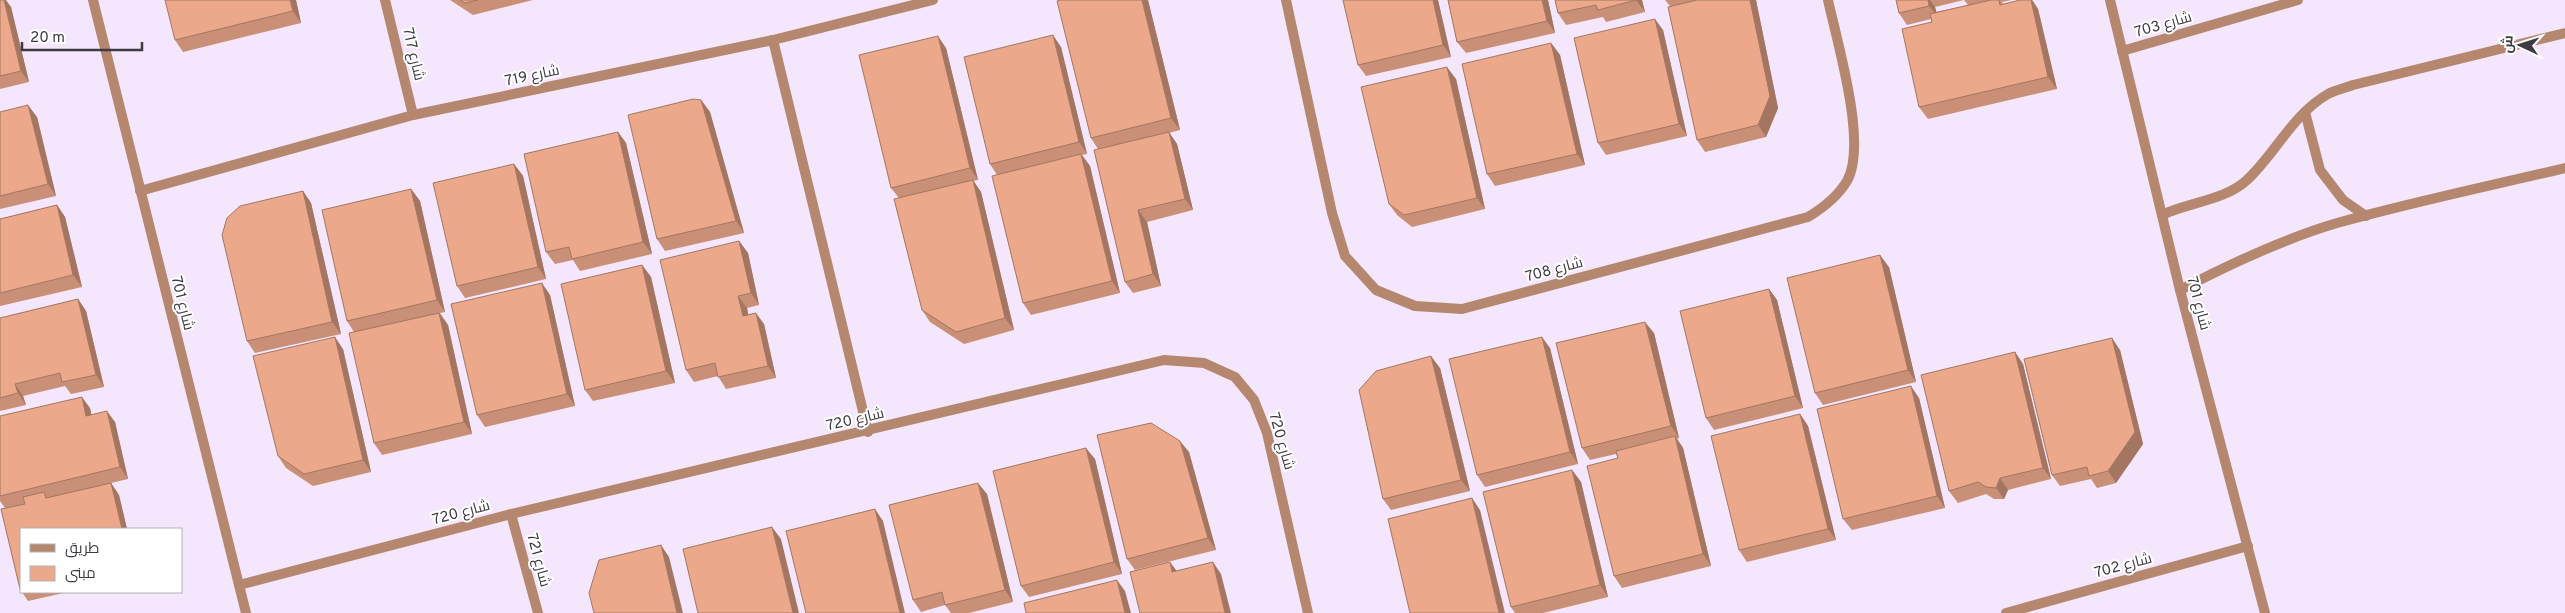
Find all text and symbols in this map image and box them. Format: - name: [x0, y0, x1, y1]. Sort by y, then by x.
- street label: شارع 703: [2133, 8, 2194, 43]
- scale bar: [22, 20, 142, 52]
- north arrow: [2495, 20, 2545, 70]
- street label: شارع 717: [397, 26, 428, 83]
- text: 20 m: [30, 29, 65, 48]
- text: ش: [2498, 35, 2518, 54]
- street label: شارع 719: [503, 61, 561, 92]
- street label: شارع 708: [1524, 254, 1585, 287]
- street label: شارع 701: [166, 274, 197, 332]
- street label: شارع 701: [2181, 274, 2214, 333]
- street label: شارع 720: [824, 405, 886, 436]
- street label: شارع 720: [1263, 410, 1298, 472]
- street label: شارع 720: [430, 497, 492, 530]
- legend: [20, 528, 182, 593]
- street label: شارع 721: [521, 531, 554, 589]
- text: طريق: [65, 540, 99, 559]
- street label: شارع 702: [2093, 550, 2154, 583]
- text: مبنى: [65, 565, 96, 584]

